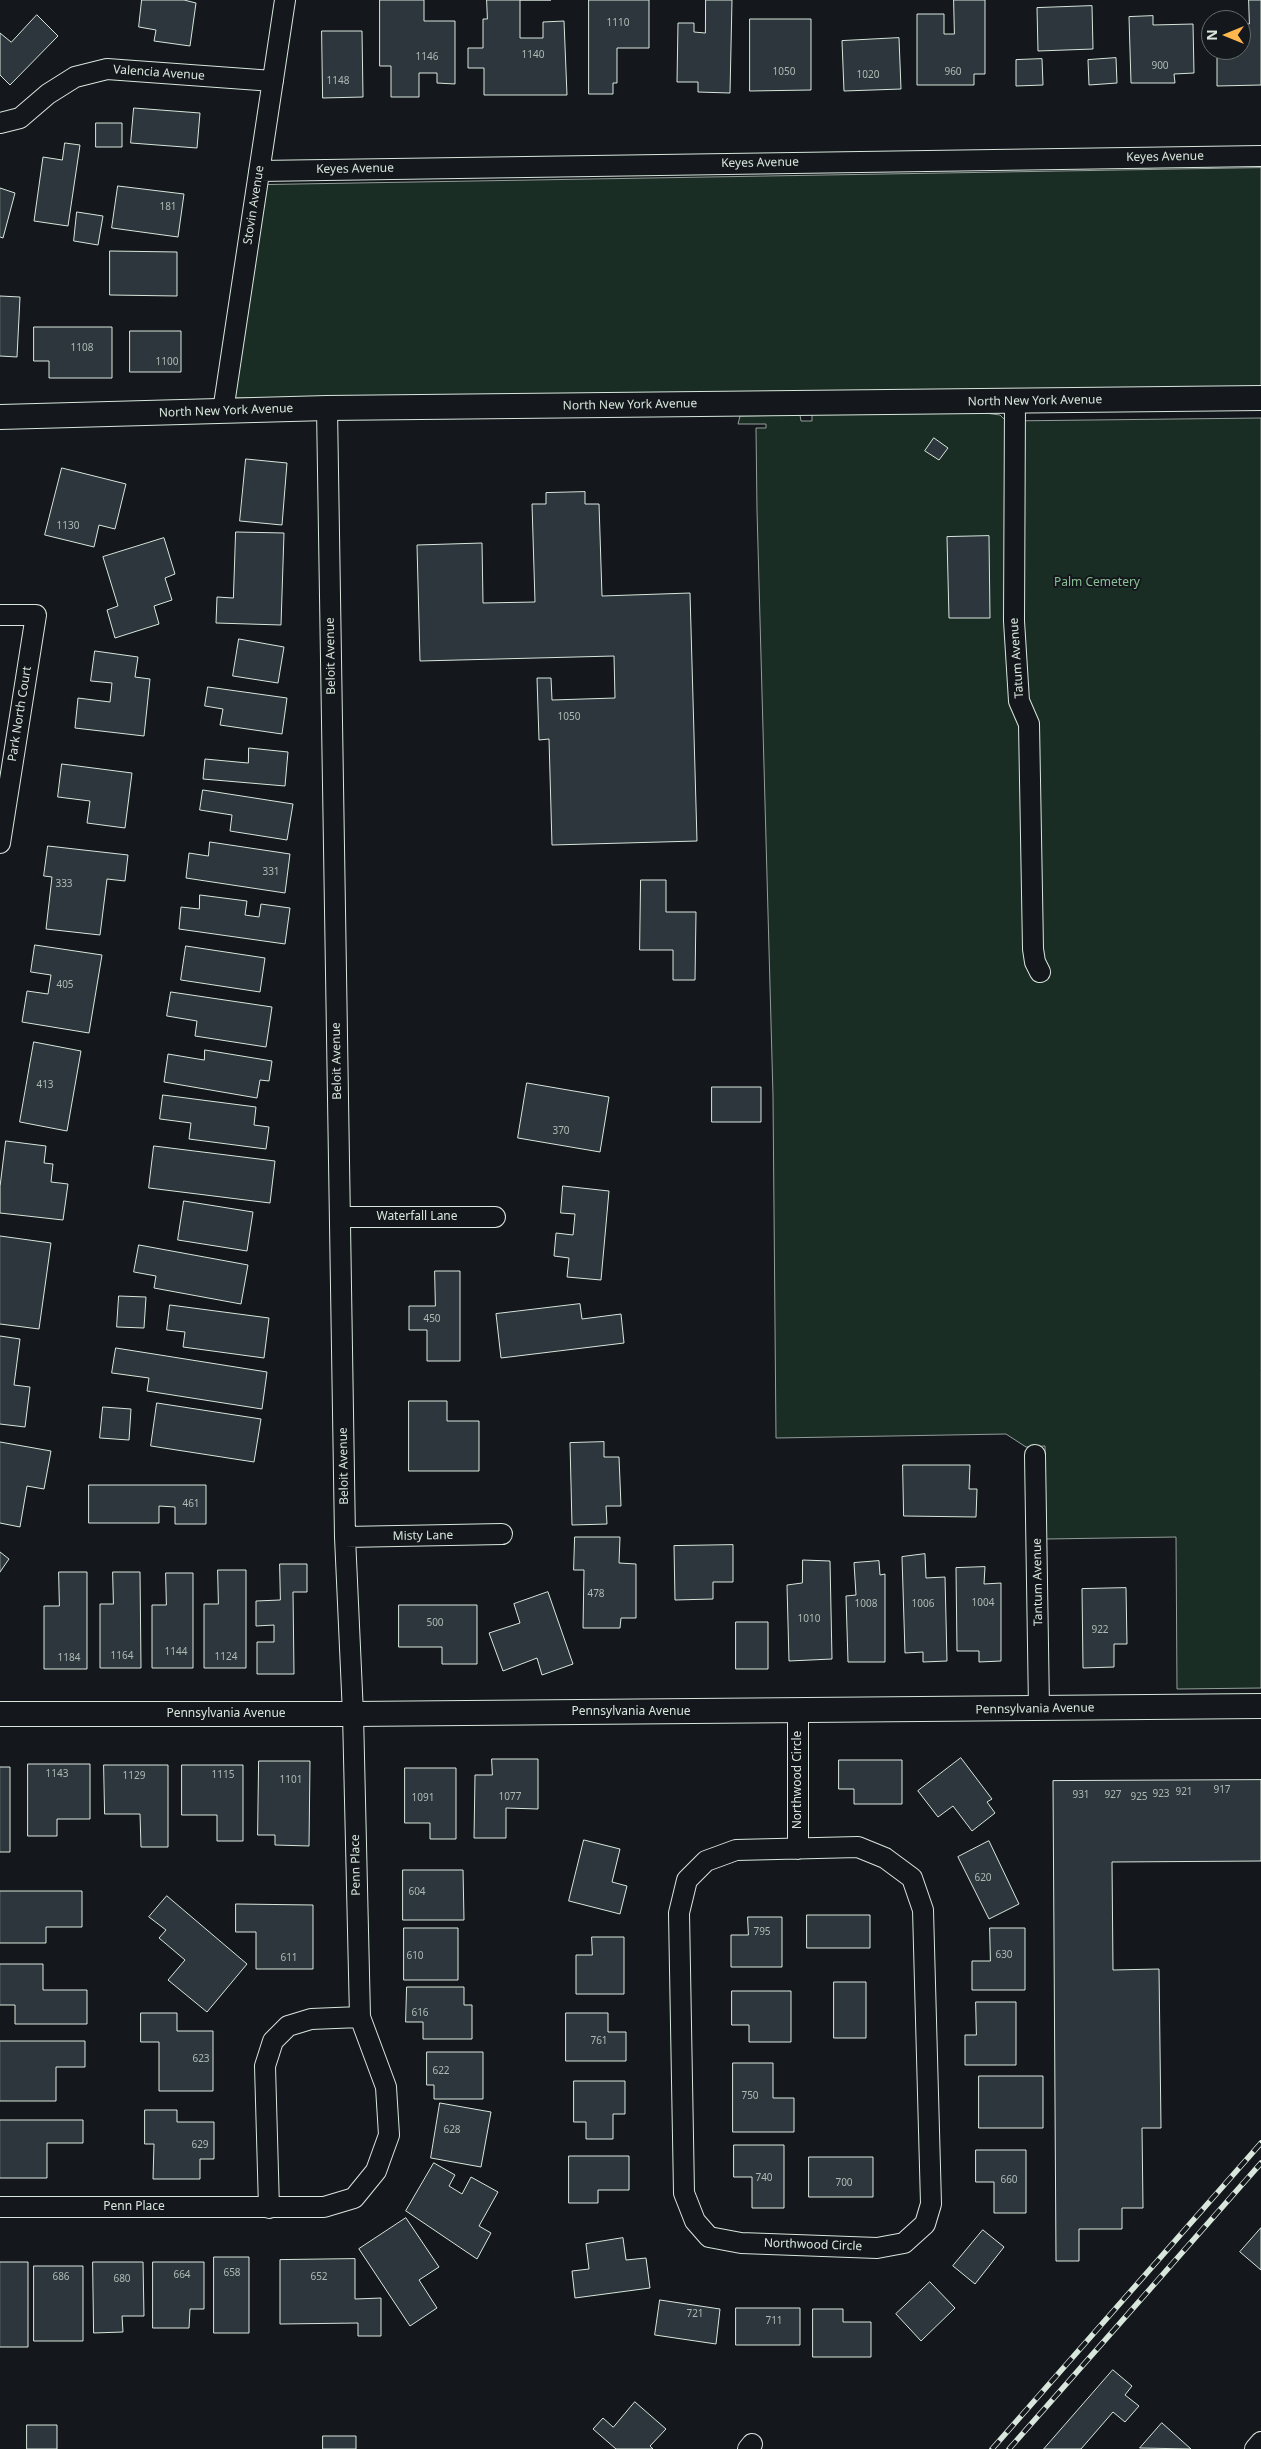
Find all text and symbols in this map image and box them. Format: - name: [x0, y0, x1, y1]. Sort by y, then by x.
- north arrow: [1201, 10, 1251, 60]
- house number: 1110: [607, 17, 629, 29]
- text: N: [1202, 29, 1221, 41]
- house number: 1140: [522, 49, 544, 61]
- house number: 1146: [416, 51, 438, 63]
- house number: 900: [1151, 60, 1169, 72]
- street label: Valencia Avenue: [113, 63, 205, 83]
- house number: 1050: [773, 66, 795, 78]
- house number: 960: [944, 66, 962, 78]
- house number: 1020: [857, 69, 879, 81]
- house number: 1148: [327, 75, 349, 87]
- street label: Keyes Avenue: [1126, 149, 1204, 165]
- street label: Keyes Avenue: [721, 155, 799, 171]
- street label: Keyes Avenue: [316, 161, 394, 177]
- street label: Stovin Avenue: [241, 164, 267, 246]
- house number: 181: [159, 201, 177, 213]
- house number: 1108: [71, 342, 93, 354]
- house number: 1100: [156, 356, 178, 368]
- street label: North New York Avenue: [968, 393, 1102, 409]
- street label: North New York Avenue: [563, 397, 697, 413]
- street label: North New York Avenue: [159, 401, 293, 421]
- house number: 1130: [57, 520, 79, 532]
- park label: Palm Cemetery: [1054, 576, 1140, 590]
- street label: Beloit Avenue: [323, 617, 339, 695]
- street label: Tatum Avenue: [1007, 617, 1027, 699]
- street label: Park North Court: [5, 665, 35, 763]
- house number: 1050: [558, 711, 580, 723]
- house number: 331: [262, 866, 280, 878]
- house number: 333: [55, 878, 73, 890]
- house number: 405: [56, 979, 74, 991]
- street label: Beloit Avenue: [329, 1022, 345, 1100]
- house number: 413: [36, 1079, 54, 1091]
- house number: 370: [552, 1125, 570, 1137]
- street label: Waterfall Lane: [376, 1210, 458, 1224]
- house number: 450: [423, 1313, 441, 1325]
- street label: Beloit Avenue: [336, 1427, 352, 1505]
- house number: 461: [182, 1498, 200, 1510]
- street label: Misty Lane: [393, 1528, 453, 1544]
- street label: Tantum Avenue: [1030, 1538, 1046, 1626]
- house number: 478: [587, 1588, 605, 1600]
- house number: 1004: [972, 1597, 994, 1609]
- house number: 1008: [855, 1598, 877, 1610]
- house number: 1006: [912, 1598, 934, 1610]
- house number: 1010: [798, 1613, 820, 1625]
- house number: 500: [426, 1617, 444, 1629]
- house number: 922: [1091, 1624, 1109, 1636]
- house number: 1144: [165, 1646, 187, 1658]
- house number: 1164: [111, 1650, 133, 1662]
- house number: 1124: [215, 1651, 237, 1663]
- house number: 1184: [58, 1652, 80, 1664]
- street label: Pennsylvania Avenue: [975, 1701, 1095, 1717]
- street label: Pennsylvania Avenue: [571, 1705, 691, 1719]
- street label: Pennsylvania Avenue: [166, 1707, 286, 1721]
- street label: Northwood Circle: [791, 1731, 805, 1829]
- house number: 1143: [46, 1768, 68, 1780]
- house number: 1115: [212, 1769, 234, 1781]
- house number: 1129: [123, 1770, 145, 1782]
- house number: 1101: [280, 1774, 302, 1786]
- house number: 917: [1213, 1784, 1231, 1796]
- house number: 921: [1175, 1786, 1193, 1798]
- house number: 923: [1152, 1788, 1170, 1800]
- house number: 931: [1072, 1789, 1090, 1801]
- house number: 927: [1104, 1789, 1122, 1801]
- house number: 1077: [499, 1791, 521, 1803]
- house number: 925: [1130, 1791, 1148, 1803]
- house number: 1091: [412, 1792, 434, 1804]
- street label: Penn Place: [348, 1834, 364, 1896]
- house number: 620: [974, 1872, 992, 1884]
- house number: 604: [408, 1886, 426, 1898]
- house number: 795: [753, 1926, 771, 1938]
- house number: 630: [995, 1949, 1013, 1961]
- house number: 610: [406, 1950, 424, 1962]
- house number: 611: [280, 1952, 298, 1964]
- house number: 616: [411, 2007, 429, 2019]
- house number: 761: [590, 2035, 608, 2047]
- house number: 623: [192, 2053, 210, 2065]
- house number: 622: [432, 2065, 450, 2077]
- house number: 750: [741, 2090, 759, 2102]
- house number: 628: [443, 2124, 461, 2136]
- house number: 629: [191, 2139, 209, 2151]
- house number: 740: [755, 2172, 773, 2184]
- house number: 660: [1000, 2174, 1018, 2186]
- house number: 700: [835, 2177, 853, 2189]
- street label: Penn Place: [103, 2200, 165, 2214]
- street label: Northwood Circle: [764, 2236, 862, 2254]
- house number: 658: [223, 2267, 241, 2279]
- house number: 664: [173, 2269, 191, 2281]
- house number: 686: [52, 2271, 70, 2283]
- house number: 652: [310, 2271, 328, 2283]
- house number: 680: [113, 2273, 131, 2285]
- house number: 721: [686, 2308, 704, 2320]
- house number: 711: [765, 2315, 783, 2327]

